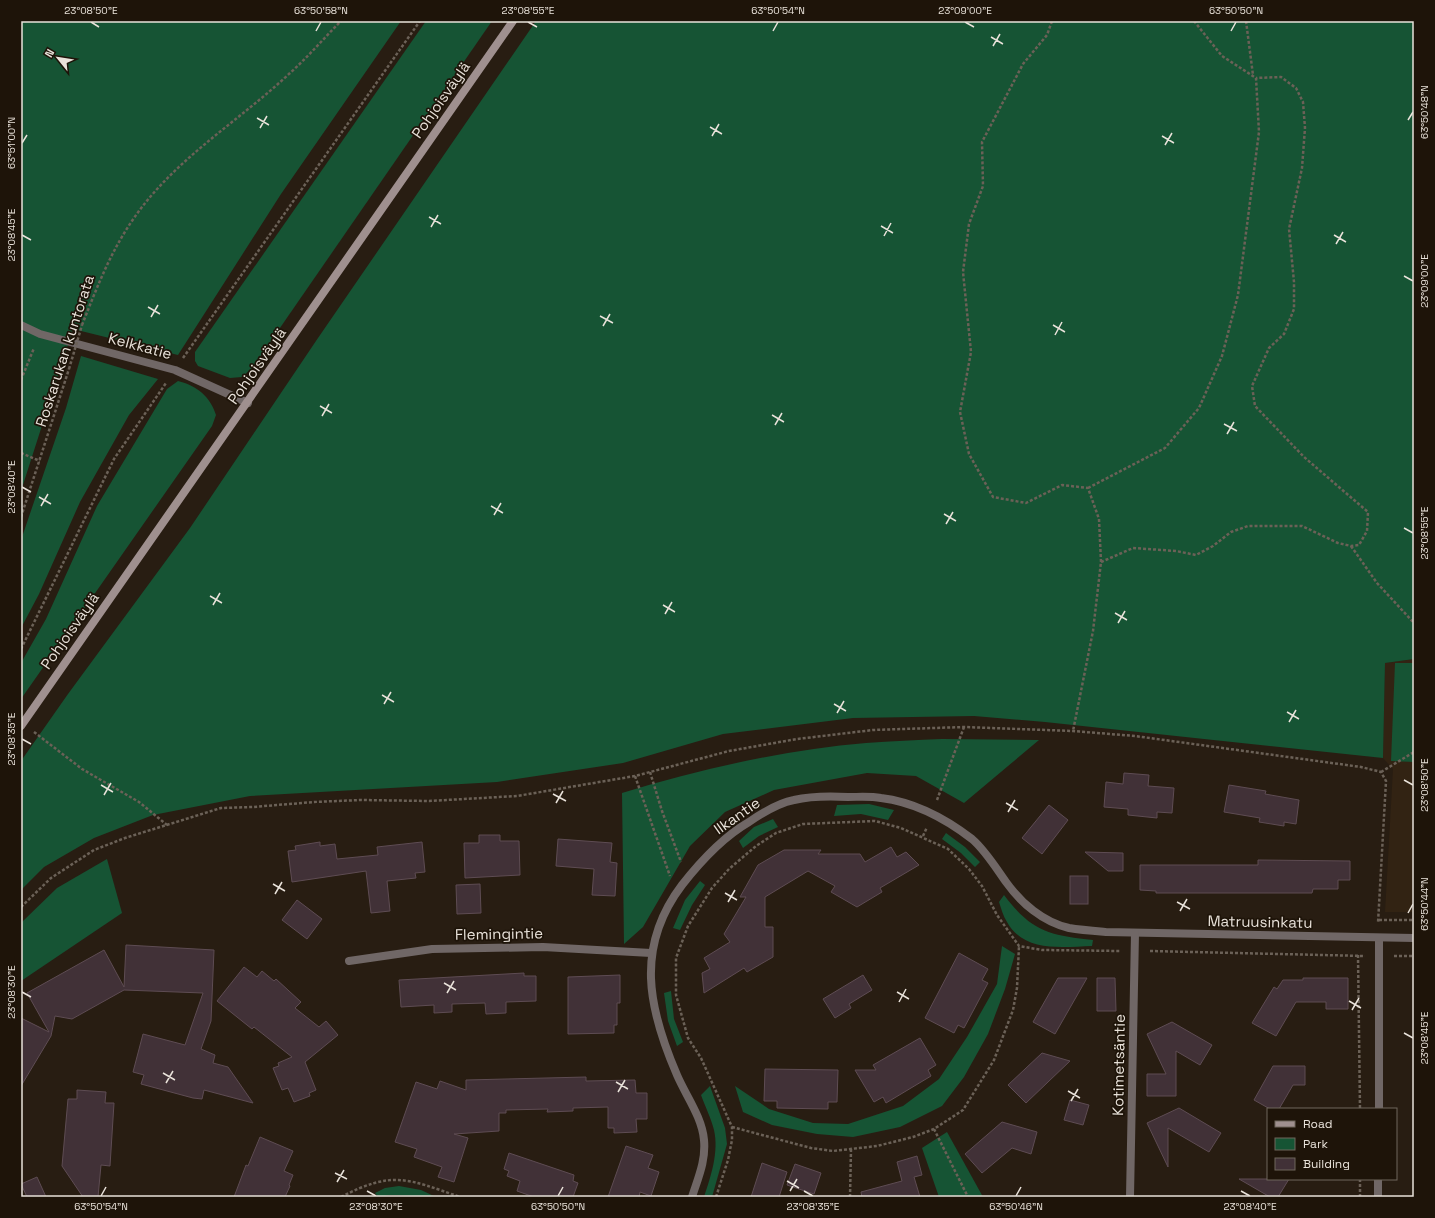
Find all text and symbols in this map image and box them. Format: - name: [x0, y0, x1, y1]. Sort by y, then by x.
- text: 23°08'50"E: [64, 4, 118, 17]
- text: 63°50'58"N: [294, 4, 348, 17]
- text: 23°08'55"E: [502, 4, 555, 17]
- text: 63°50'54"N: [751, 4, 805, 17]
- text: 23°09'00"E: [938, 4, 992, 17]
- text: 63°50'50"N: [1209, 4, 1263, 17]
- north arrow: [38, 38, 78, 78]
- text: N: [41, 46, 57, 60]
- street label: Pohjoisväylä: [407, 57, 474, 142]
- text: 63°50'48"N: [1418, 85, 1431, 139]
- text: 63°51'00"N: [5, 117, 18, 169]
- text: 23°08'45"E: [5, 208, 18, 261]
- text: 23°09'00"E: [1418, 254, 1431, 308]
- street label: Roskarukan kuntorata: [31, 272, 98, 429]
- street label: Pohjoisväylä: [223, 323, 290, 408]
- street label: Kelkkatie: [106, 328, 174, 363]
- text: 23°08'40"E: [5, 460, 18, 514]
- text: 23°08'55"E: [1418, 506, 1431, 559]
- street label: Pohjoisväylä: [36, 588, 103, 673]
- text: 23°08'35"E: [5, 712, 18, 765]
- text: 23°08'50"E: [1418, 758, 1431, 812]
- street label: Ilkantie: [710, 793, 764, 838]
- text: 63°50'44"N: [1418, 877, 1431, 931]
- street label: Matruusinkatu: [1207, 911, 1313, 932]
- street label: Flemingintie: [455, 923, 543, 944]
- text: 23°08'30"E: [5, 965, 18, 1019]
- text: 23°08'45"E: [1418, 1011, 1431, 1064]
- street label: Kotimetsäntie: [1108, 1014, 1129, 1116]
- legend: [1267, 1108, 1397, 1180]
- text: Road: [1303, 1116, 1332, 1132]
- text: Park: [1303, 1136, 1328, 1152]
- text: Building: [1303, 1156, 1350, 1172]
- text: 63°50'54"N: [74, 1200, 128, 1213]
- text: 23°08'30"E: [349, 1200, 403, 1213]
- text: 63°50'50"N: [531, 1200, 585, 1213]
- text: 23°08'35"E: [787, 1200, 840, 1213]
- text: 63°50'46"N: [989, 1200, 1043, 1213]
- text: 23°08'40"E: [1223, 1200, 1277, 1213]

